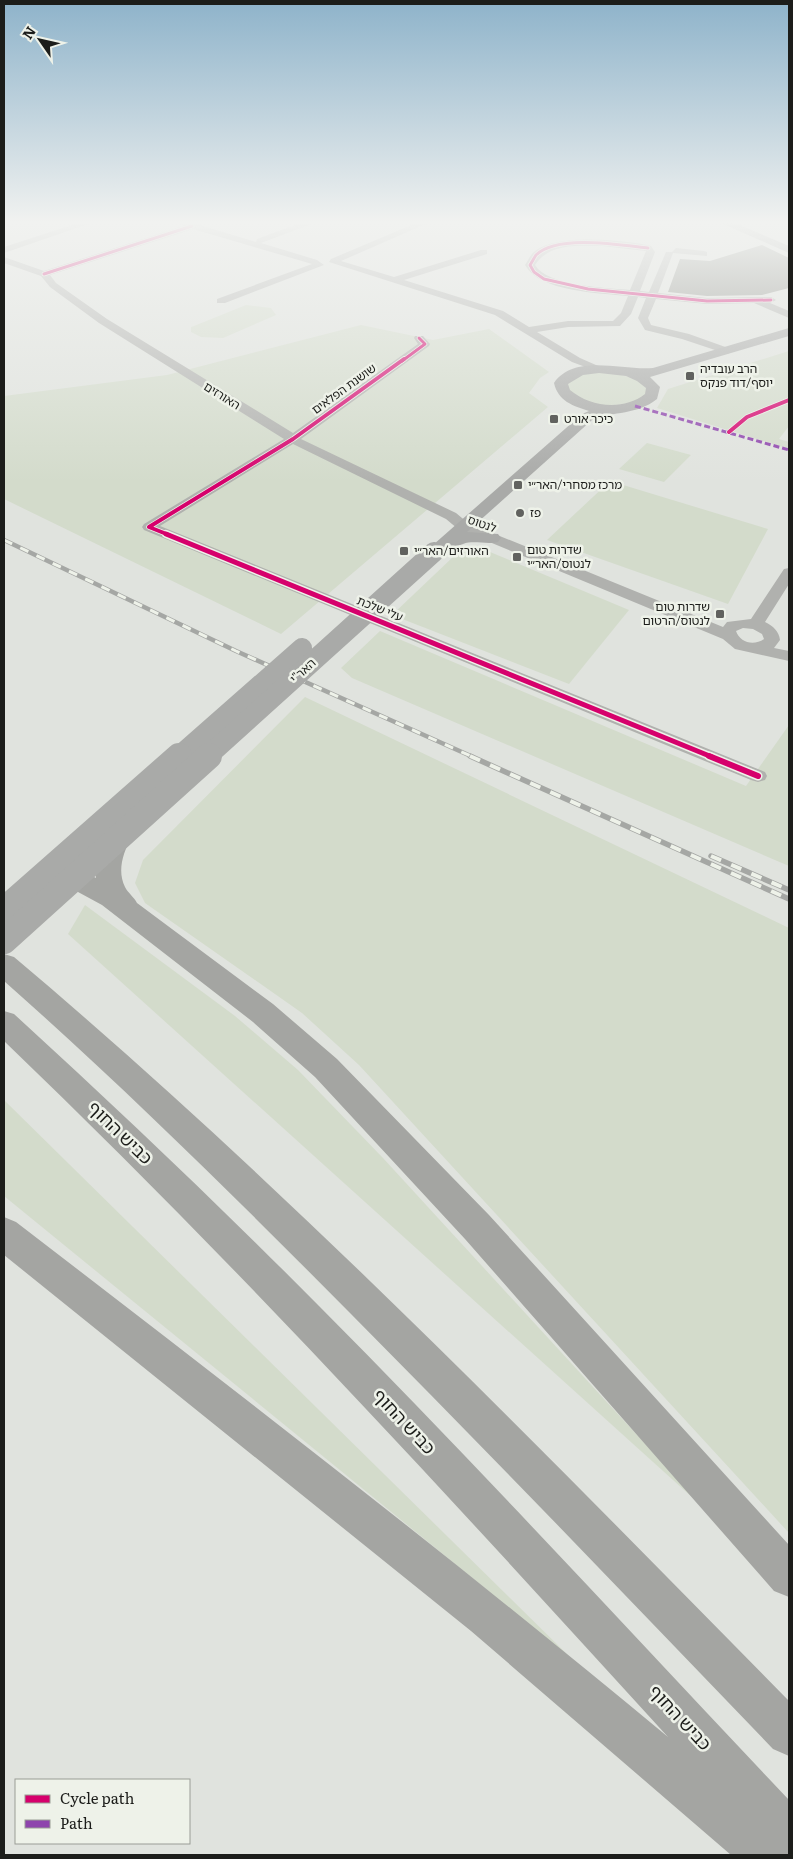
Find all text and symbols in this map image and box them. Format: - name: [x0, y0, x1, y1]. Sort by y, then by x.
- north arrow: [15, 15, 65, 65]
- text: N: [17, 22, 40, 43]
- street label: שושנת הפלאים: [307, 359, 379, 418]
- place label: הרב עובדיה יוסף/דוד פנקס: [700, 359, 773, 391]
- marker: הרב עובדיה יוסף/דוד פנקס: [684, 370, 696, 382]
- street label: האורזים: [201, 377, 244, 413]
- place label: כיכר אורט: [564, 409, 613, 427]
- marker: כיכר אורט: [548, 413, 560, 425]
- place label: מרכז מסחרי/האר״י: [528, 475, 622, 493]
- marker: מרכז מסחרי/האר״י: [512, 479, 524, 491]
- place label: פז: [530, 503, 541, 521]
- marker: פז: [514, 507, 526, 519]
- street label: לנטוס: [465, 510, 499, 536]
- place label: שדרות טום לנטוס/האר״י: [527, 540, 591, 572]
- place label: האורזים/האר״י: [414, 541, 489, 559]
- marker: האורזים/האר״י: [398, 545, 410, 557]
- marker: שדרות טום לנטוס/האר״י: [511, 551, 523, 563]
- street label: עלי שלכת: [355, 591, 406, 625]
- place label: שדרות טום לנטוס/הרטום: [643, 597, 710, 629]
- marker: שדרות טום לנטוס/הרטום: [714, 608, 726, 620]
- street label: האר"י: [285, 654, 319, 687]
- street label: כביש החוף: [82, 1094, 160, 1170]
- street label: כביש החוף: [367, 1382, 443, 1460]
- street label: כביש החוף: [643, 1678, 719, 1756]
- legend: [15, 1779, 190, 1844]
- text: Cycle path: [60, 1786, 135, 1809]
- text: Path: [60, 1811, 93, 1834]

